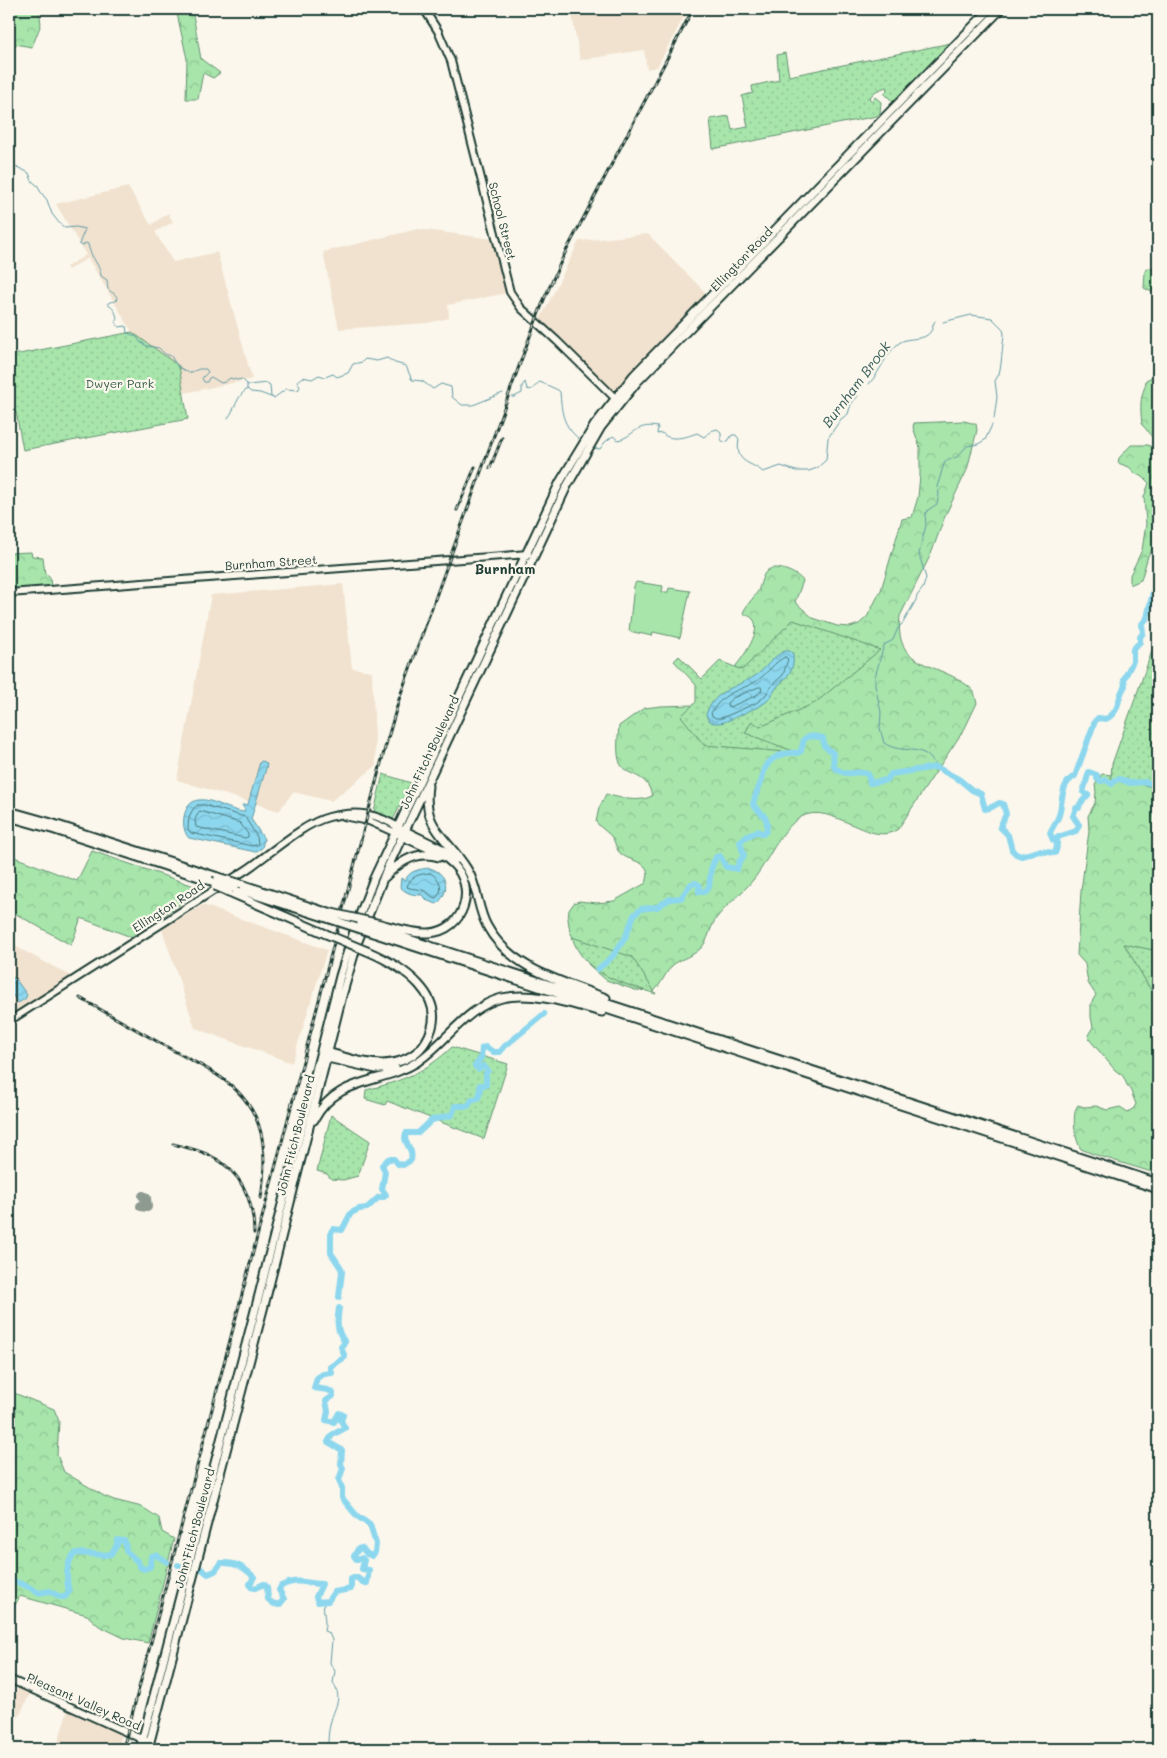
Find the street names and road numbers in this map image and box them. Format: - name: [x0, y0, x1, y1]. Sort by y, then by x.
- street label: School Street: [486, 180, 520, 262]
- street label: Ellington Road: [706, 223, 776, 294]
- street label: Burnham Street: [224, 551, 318, 573]
- street label: John Fitch Boulevard: [396, 692, 462, 811]
- street label: Ellington Road: [129, 876, 207, 935]
- street label: John Fitch Boulevard: [272, 1073, 318, 1197]
- street label: John Fitch Boulevard: [170, 1466, 218, 1590]
- street label: Pleasant Valley Road: [25, 1669, 144, 1733]

